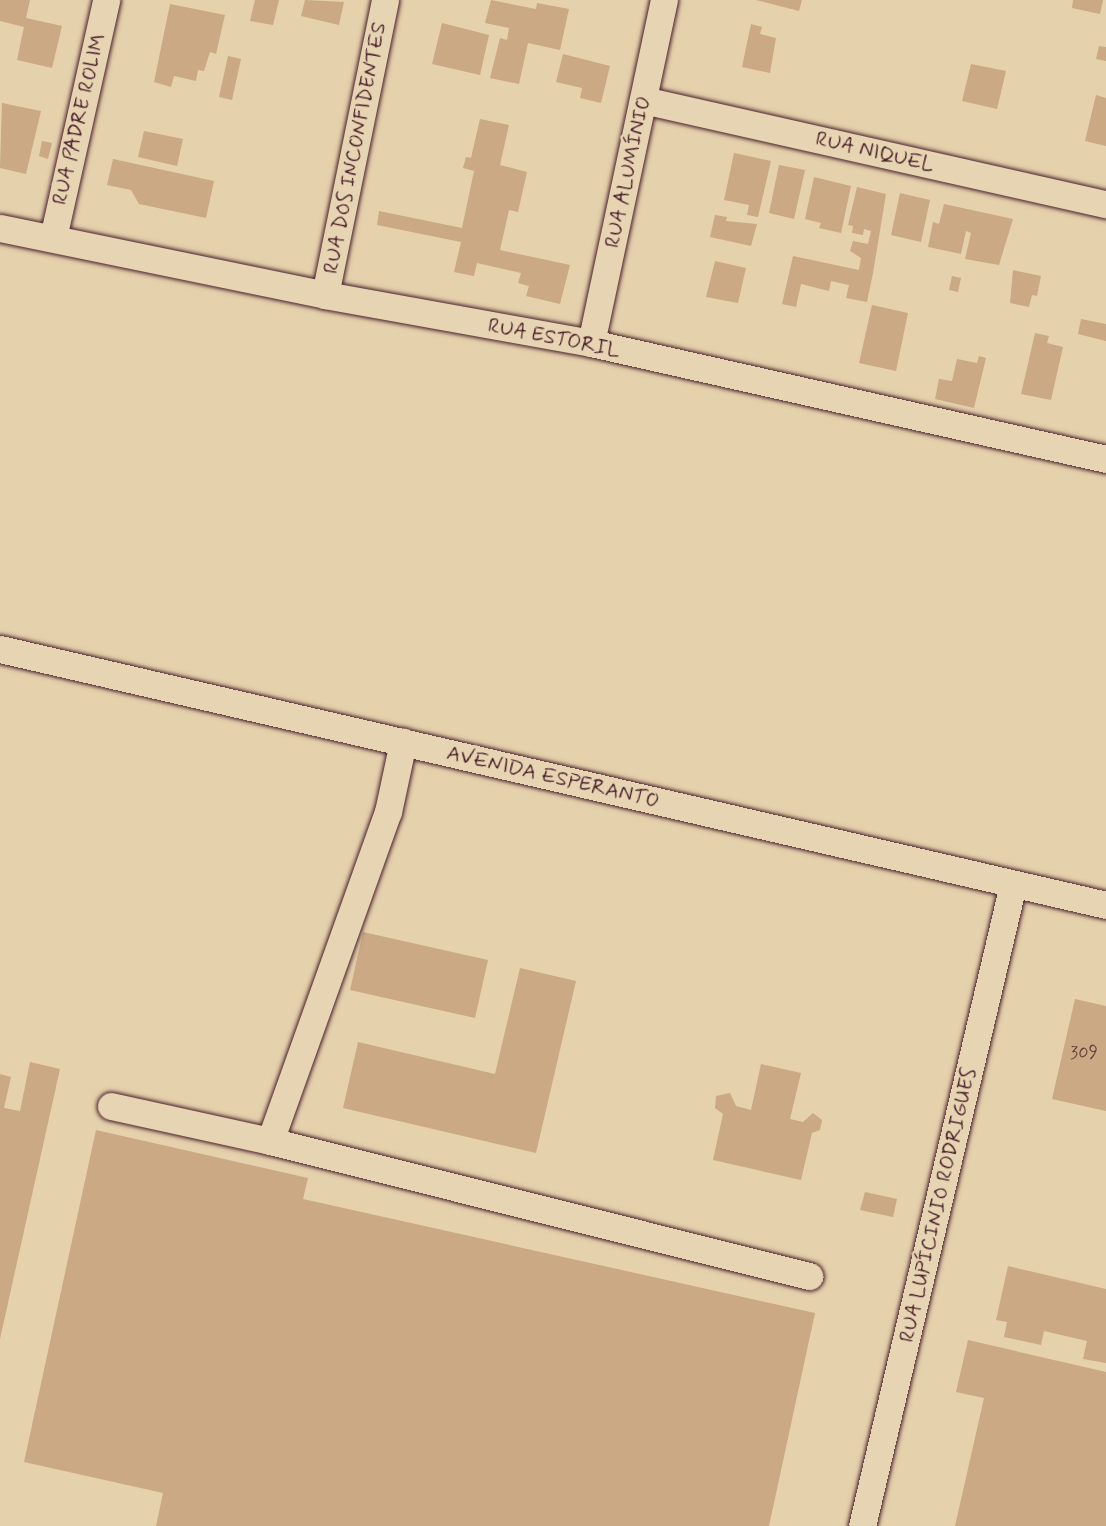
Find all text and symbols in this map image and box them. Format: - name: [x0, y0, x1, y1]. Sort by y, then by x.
- street label: RUA DOS INCONFIDENTES: [319, 23, 391, 273]
- street label: RUA PADRE ROLIM: [46, 26, 112, 212]
- street label: RUA ALUMÍNIO: [600, 94, 656, 250]
- street label: RUA NIQUEL: [812, 126, 938, 178]
- street label: RUA ESTORIL: [489, 313, 619, 363]
- street label: AVENIDA ESPERANTO: [445, 740, 661, 814]
- house number: 309: [1070, 1042, 1098, 1064]
- street label: RUA LUPÍCINIO RODRIGUES: [894, 1065, 982, 1345]

